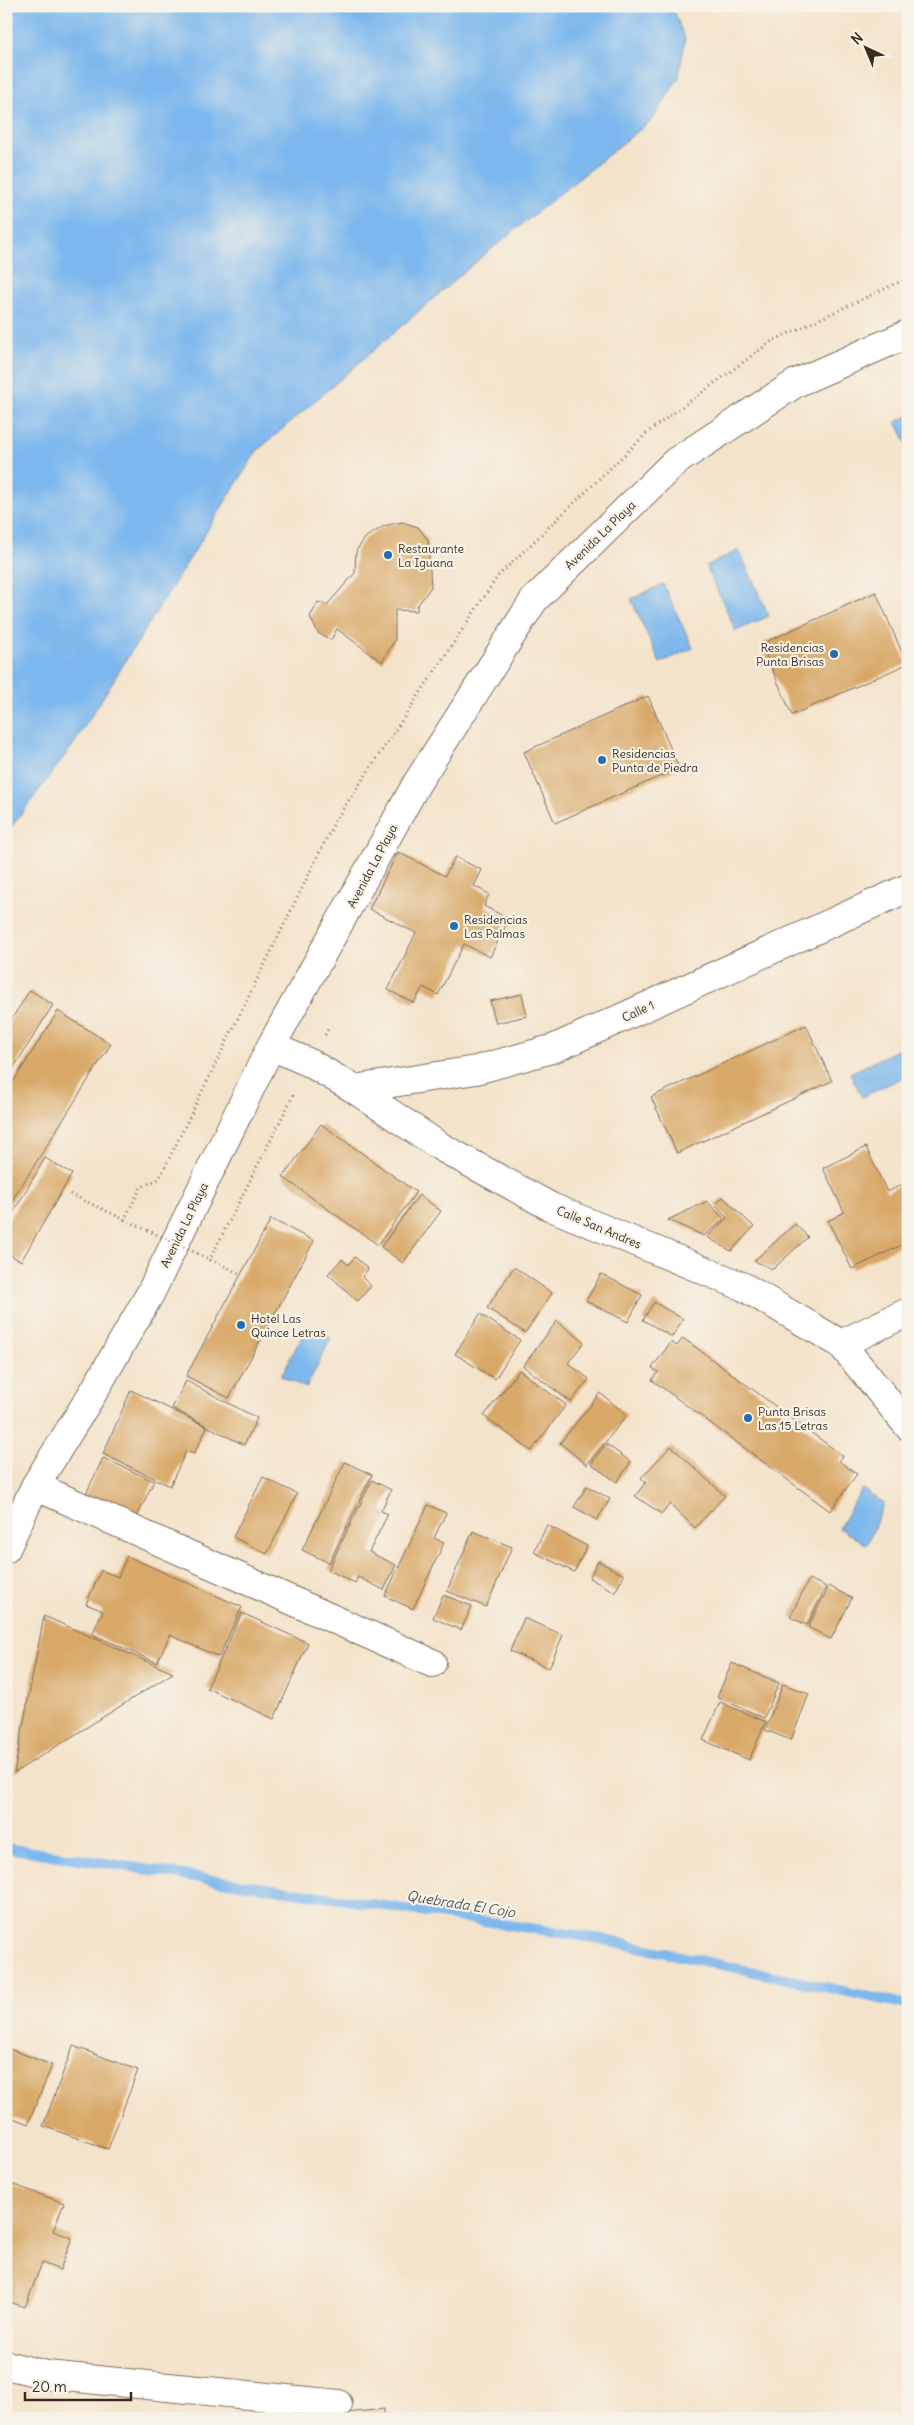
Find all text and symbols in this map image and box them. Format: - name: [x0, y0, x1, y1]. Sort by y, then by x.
- north arrow: [842, 22, 892, 72]
- text: N: [847, 29, 867, 48]
- street label: Avenida La Playa: [561, 497, 639, 573]
- place label: Restaurante La Iguana: [398, 541, 464, 570]
- marker: Restaurante La Iguana: [382, 549, 394, 561]
- place label: Residencias Punta Brisas: [756, 640, 824, 669]
- marker: Residencias Punta Brisas: [828, 648, 840, 660]
- place label: Residencias Punta de Piedra: [612, 746, 698, 775]
- marker: Residencias Punta de Piedra: [596, 754, 608, 766]
- street label: Avenida La Playa: [344, 821, 400, 911]
- place label: Residencias Las Palmas: [464, 912, 528, 941]
- marker: Residencias Las Palmas: [448, 920, 460, 932]
- street label: Calle 1: [619, 997, 657, 1025]
- street label: Avenida La Playa: [157, 1180, 211, 1270]
- street label: Calle San Andres: [554, 1202, 644, 1252]
- place label: Hotel Las Quince Letras: [251, 1311, 326, 1340]
- marker: Hotel Las Quince Letras: [235, 1319, 247, 1331]
- place label: Punta Brisas Las 15 Letras: [758, 1404, 828, 1433]
- marker: Punta Brisas Las 15 Letras: [742, 1412, 754, 1424]
- water label: Quebrada El Cojo: [405, 1887, 518, 1922]
- scale bar: [25, 2370, 131, 2402]
- text: 20 m: [32, 2377, 67, 2396]

